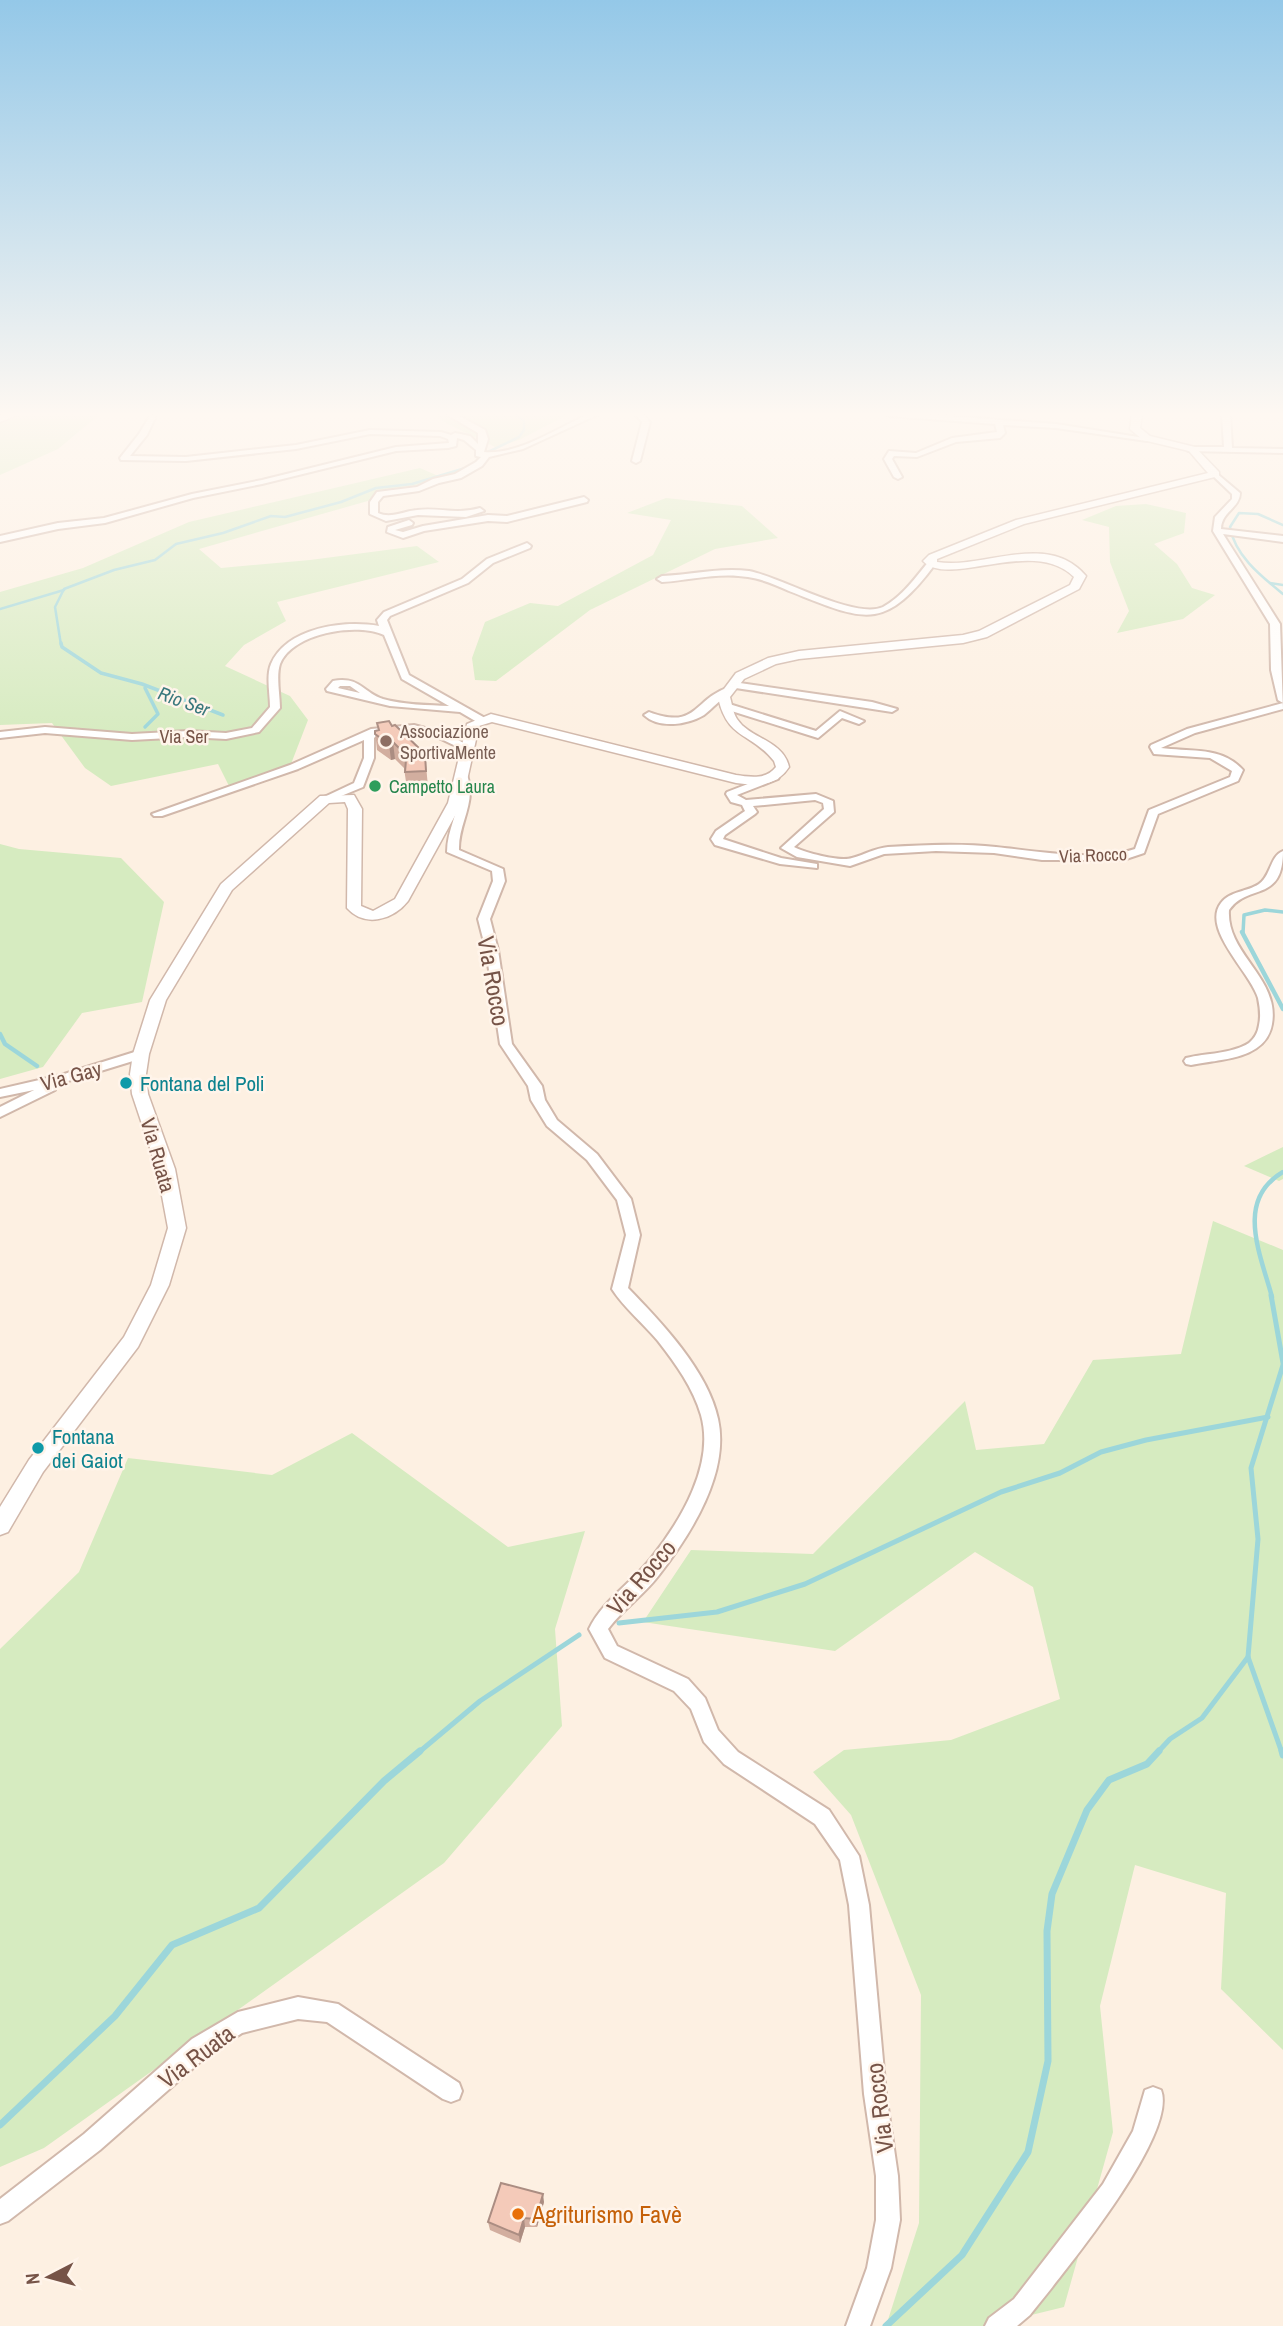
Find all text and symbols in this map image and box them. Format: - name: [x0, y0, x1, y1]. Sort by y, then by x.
- water label: Rio Ser: [155, 680, 214, 723]
- place label: Associazione SportivaMente: [399, 719, 496, 765]
- street label: Via Ser: [160, 724, 209, 749]
- marker: Associazione SportivaMente: [378, 733, 394, 749]
- place label: Campetto Laura: [389, 774, 495, 799]
- marker: Campetto Laura: [367, 778, 383, 794]
- street label: Via Rocco: [1059, 841, 1127, 869]
- street label: Via Rocco: [470, 934, 518, 1028]
- street label: Via Gay: [37, 1054, 105, 1098]
- place label: Fontana del Poli: [140, 1069, 265, 1098]
- marker: Fontana del Poli: [118, 1075, 134, 1091]
- street label: Via Ruata: [134, 1114, 183, 1196]
- place label: Fontana dei Gaiot: [52, 1422, 123, 1475]
- marker: Fontana dei Gaiot: [30, 1440, 46, 1456]
- street label: Via Rocco: [599, 1532, 683, 1622]
- street label: Via Ruata: [152, 2017, 240, 2095]
- street label: Via Rocco: [858, 2061, 900, 2155]
- place label: Agriturismo Favè: [531, 2198, 682, 2230]
- marker: Agriturismo Favè: [510, 2206, 526, 2222]
- north arrow: [14, 2242, 84, 2312]
- text: N: [19, 2272, 46, 2286]

